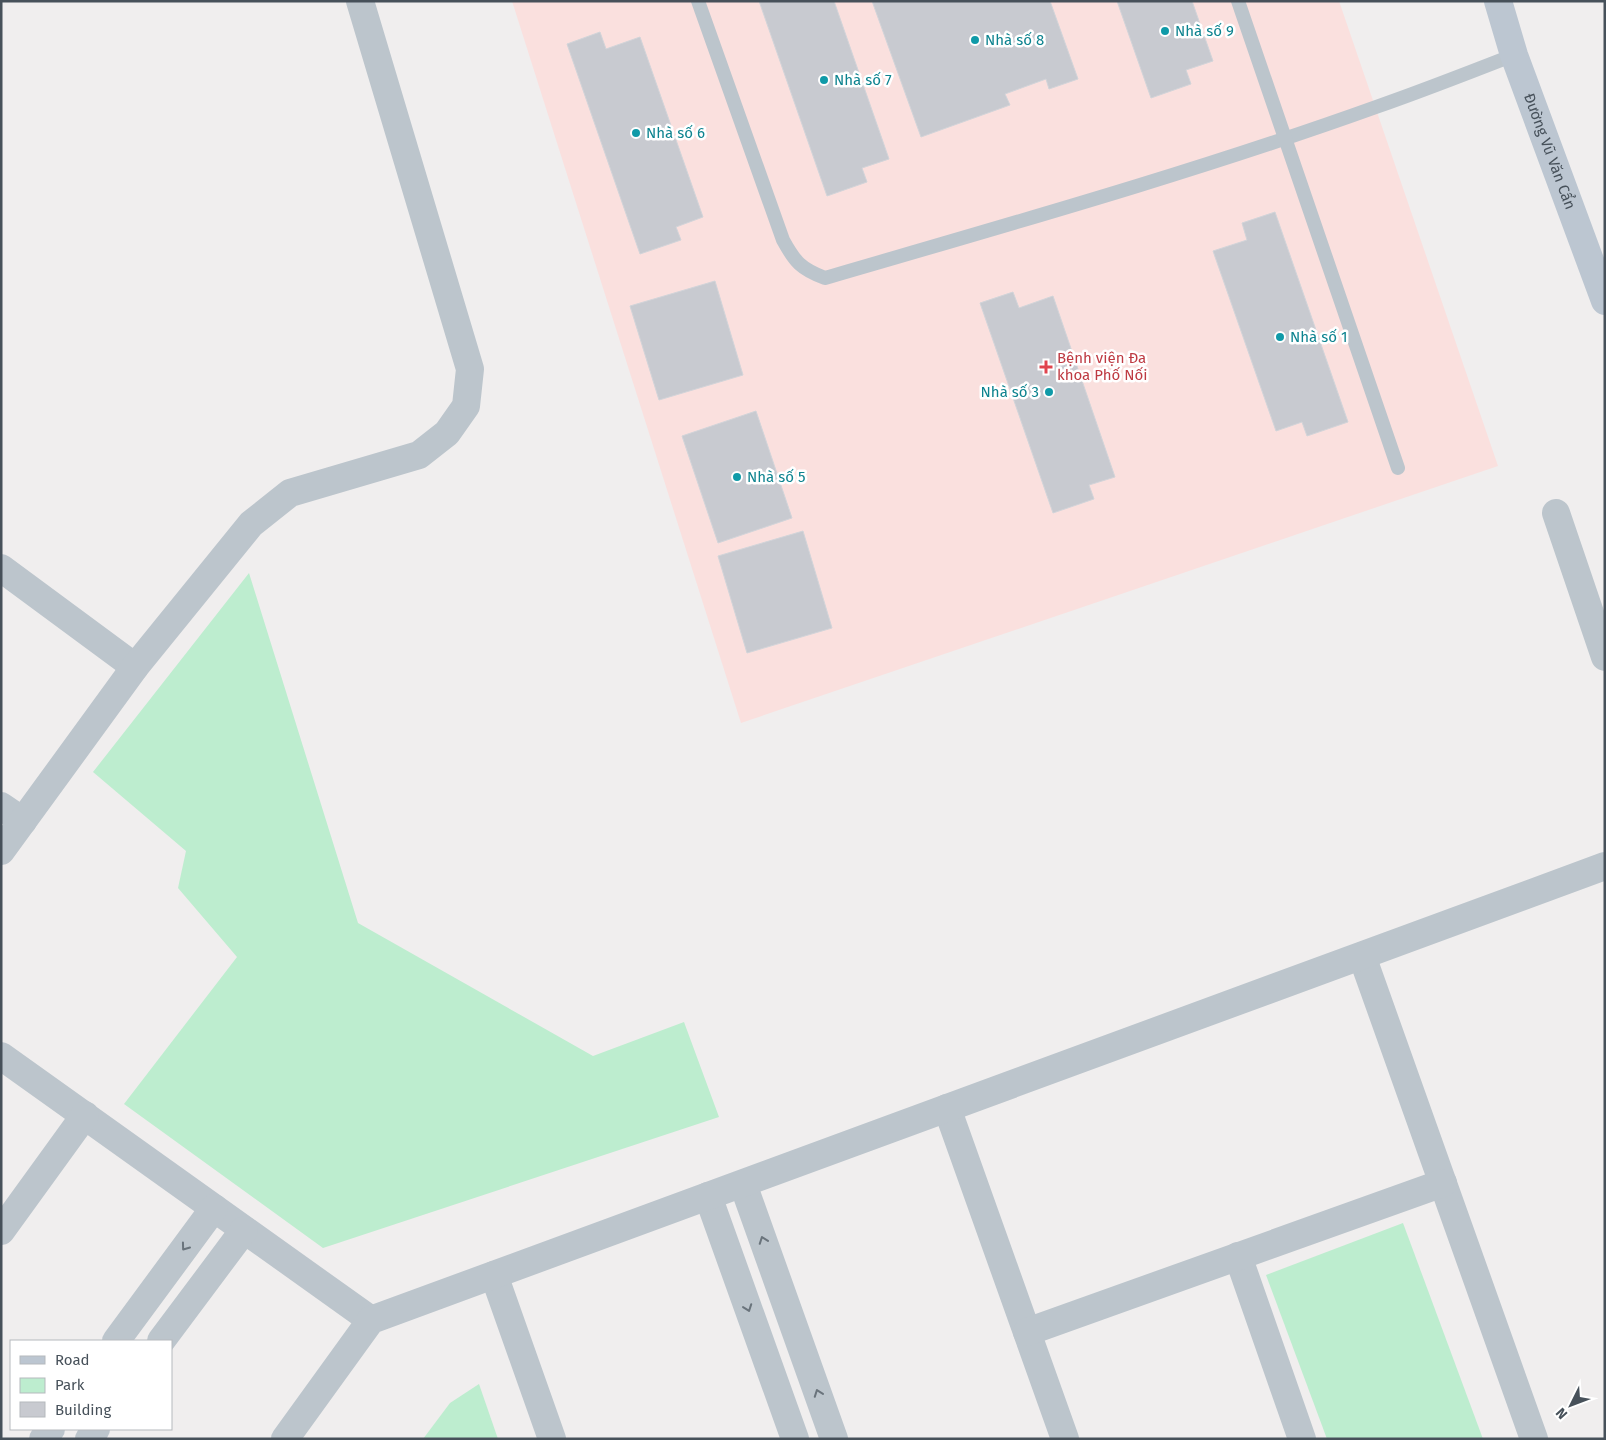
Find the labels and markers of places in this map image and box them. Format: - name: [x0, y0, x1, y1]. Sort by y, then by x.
- place label: Nhà số 9: [1175, 22, 1234, 40]
- marker: Nhà số 9: [1159, 25, 1171, 37]
- place label: Nhà số 8: [985, 31, 1044, 49]
- marker: Nhà số 8: [969, 34, 981, 46]
- place label: Nhà số 7: [834, 71, 892, 89]
- marker: Nhà số 7: [818, 74, 830, 86]
- place label: Nhà số 6: [646, 124, 705, 142]
- marker: Nhà số 6: [630, 127, 642, 139]
- place label: Nhà số 1: [1290, 328, 1347, 346]
- marker: Nhà số 1: [1274, 331, 1286, 343]
- place label: Bệnh viện Đa khoa Phố Nối: [1057, 349, 1147, 384]
- marker: Bệnh viện Đa khoa Phố Nối: [1039, 360, 1053, 374]
- place label: Nhà số 3: [981, 383, 1039, 401]
- marker: Nhà số 3: [1043, 386, 1055, 398]
- place label: Nhà số 5: [747, 468, 805, 486]
- marker: Nhà số 5: [731, 471, 743, 483]

